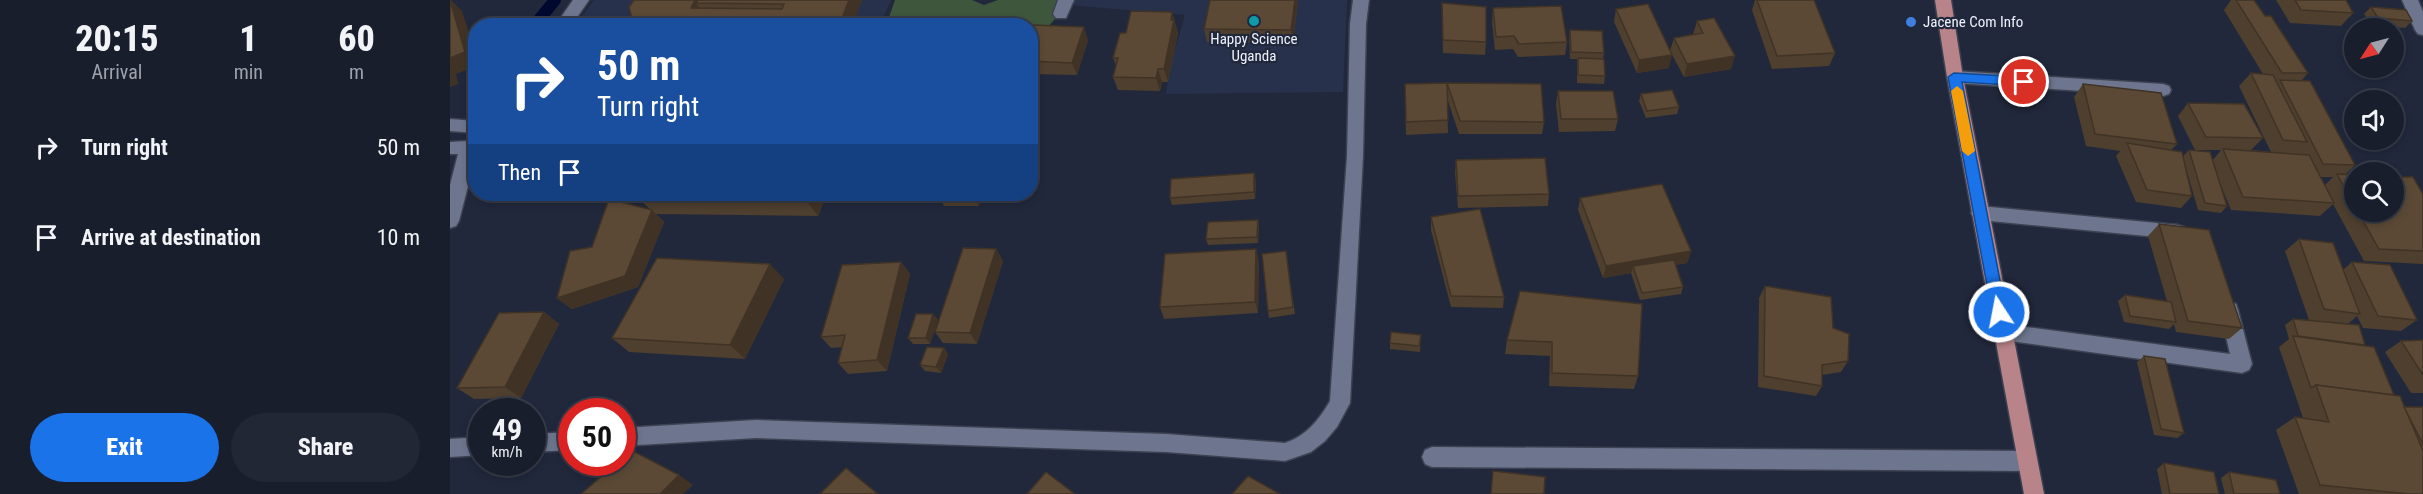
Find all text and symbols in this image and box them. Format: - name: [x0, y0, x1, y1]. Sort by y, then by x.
- place label: Jacene Com Info: [1923, 13, 2023, 31]
- marker: Happy Science Uganda: [1247, 14, 1261, 28]
- marker: Jacene Com Info: [1904, 15, 1918, 29]
- text: 20:15: [75, 18, 159, 60]
- text: 1: [239, 18, 258, 60]
- text: 60: [338, 18, 375, 60]
- north arrow: [2344, 18, 2404, 78]
- map controls: [2344, 18, 2404, 222]
- place label: Happy Science Uganda: [1210, 30, 1298, 65]
- text: 50 m: [597, 41, 680, 90]
- icon: right: [498, 42, 576, 120]
- pin: [1998, 56, 2049, 107]
- text: Arrival: [91, 60, 142, 84]
- text: min: [234, 60, 263, 84]
- text: m: [349, 60, 364, 84]
- icon: arrive: [2007, 65, 2040, 98]
- button: sound: [2344, 90, 2404, 150]
- text: Turn right: [597, 91, 699, 123]
- icon: right: [30, 131, 63, 164]
- text: Turn right: [81, 135, 168, 160]
- text: 50 m: [377, 135, 420, 160]
- icon: arrive: [553, 156, 586, 189]
- text: Then: [498, 160, 541, 185]
- button: search: [2344, 162, 2404, 222]
- icon: arrive: [30, 221, 63, 254]
- text: Arrive at destination: [81, 225, 261, 250]
- text: 10 m: [377, 225, 420, 250]
- position arrow: [1967, 280, 2031, 344]
- speed limit sign: 50: [558, 398, 636, 476]
- text: 49: [492, 412, 522, 447]
- button: Exit: [30, 413, 219, 482]
- button: Share: [231, 413, 420, 482]
- text: km/h: [492, 443, 522, 461]

